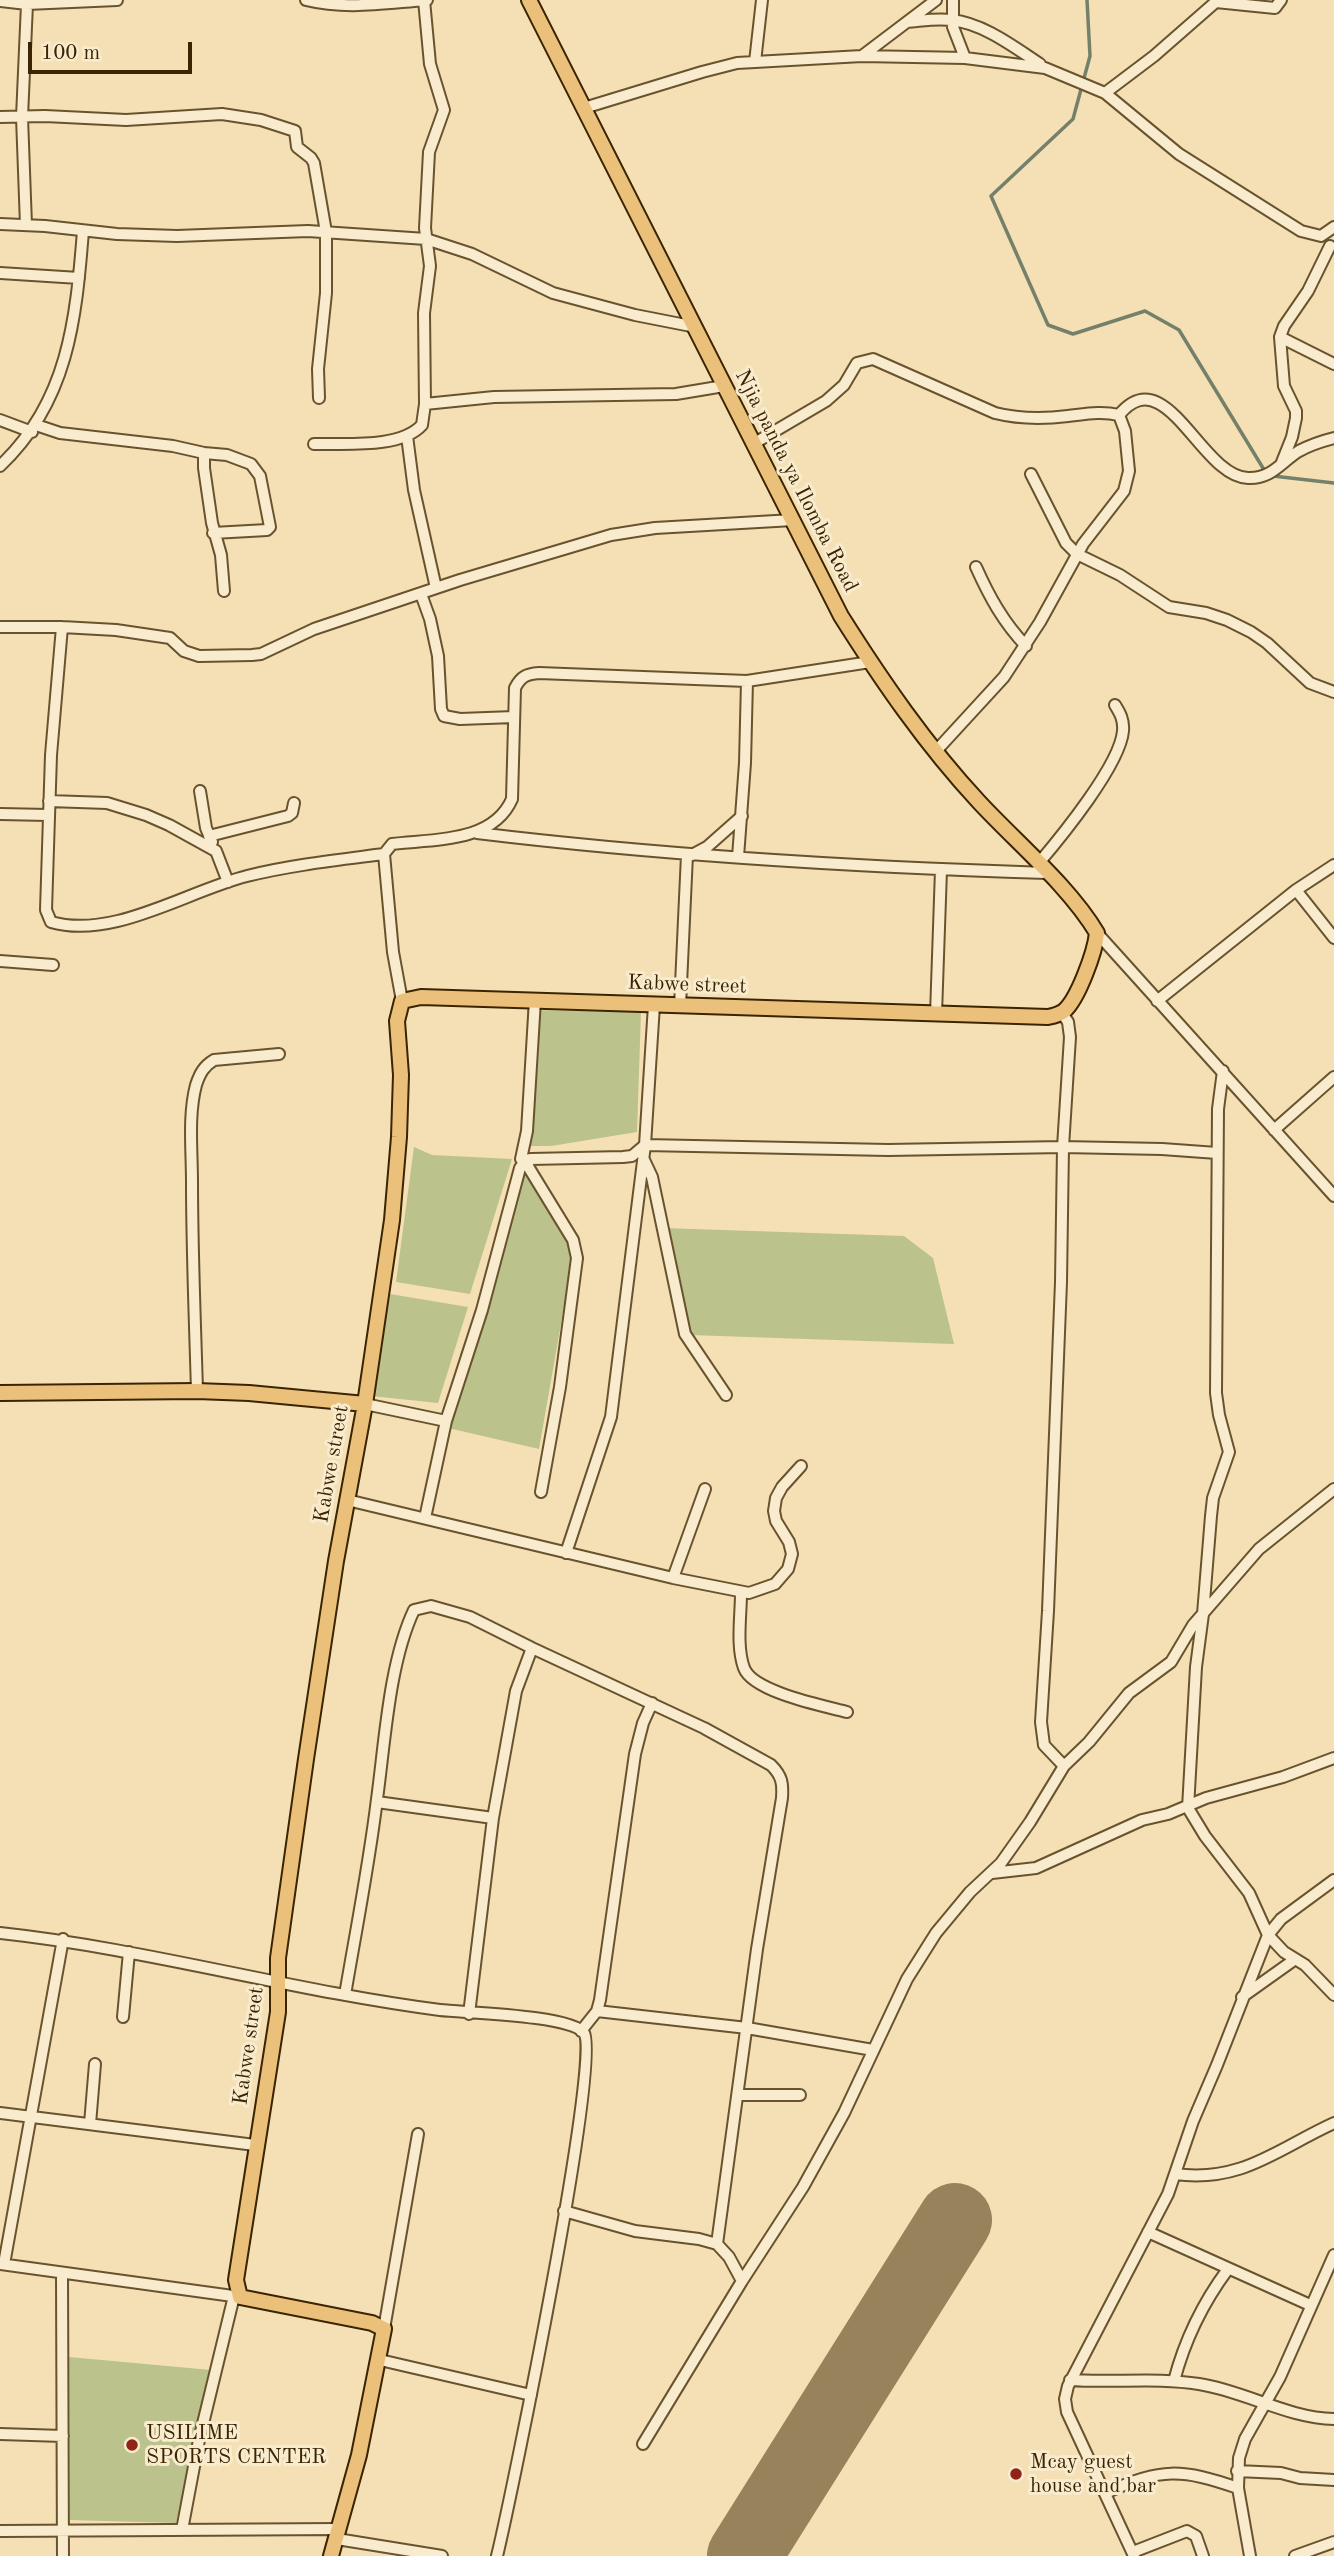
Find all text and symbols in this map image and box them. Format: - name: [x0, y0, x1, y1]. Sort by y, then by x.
- scale bar: [32, 28, 196, 72]
- text: 100 m: [41, 43, 100, 64]
- street label: Njia panda ya Ilomba Road: [729, 366, 863, 596]
- street label: Kabwe street: [627, 970, 747, 1000]
- street label: Kabwe street: [309, 1403, 355, 1525]
- street label: Kabwe street: [228, 1985, 270, 2107]
- place label: USILIME SPORTS CENTER: [146, 2420, 326, 2470]
- marker: USILIME SPORTS CENTER: [124, 2437, 140, 2453]
- place label: Mcay guest house and bar: [1030, 2449, 1156, 2499]
- marker: Mcay guest house and bar: [1008, 2466, 1024, 2482]

